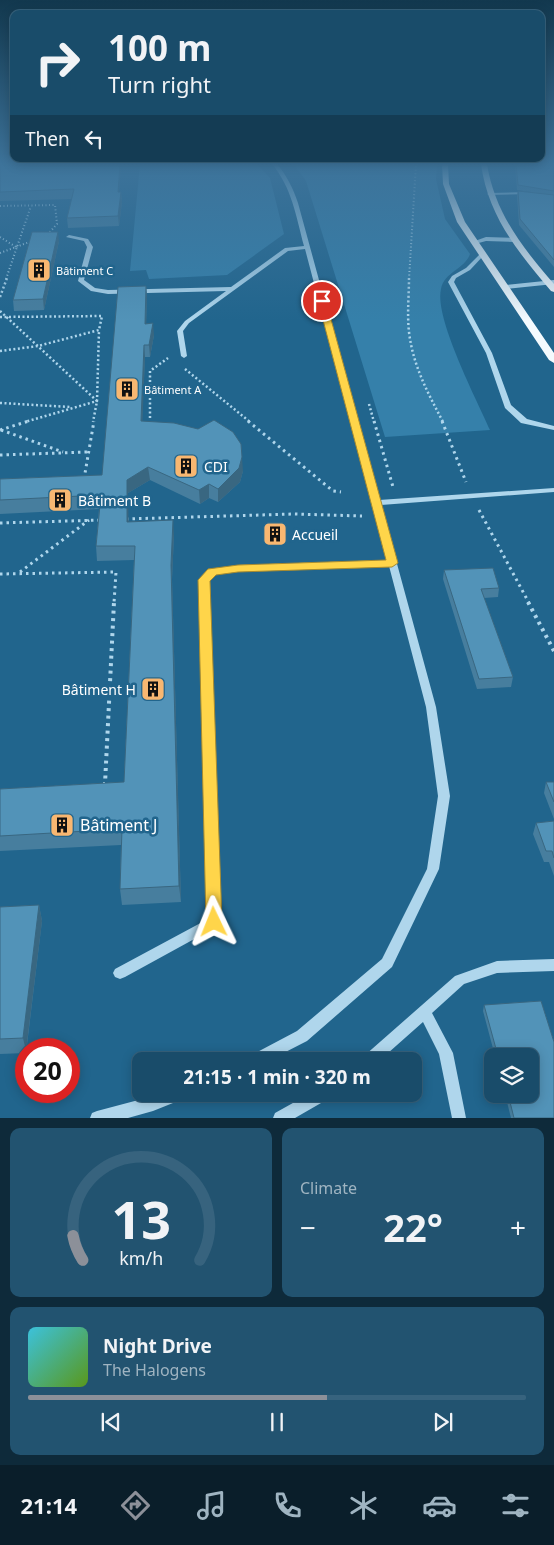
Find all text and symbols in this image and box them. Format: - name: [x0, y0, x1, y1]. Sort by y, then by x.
- text: 100 m: [108, 24, 211, 71]
- icon: right: [25, 30, 90, 95]
- text: Turn right: [108, 69, 211, 99]
- icon: left: [80, 125, 108, 153]
- text: Then: [25, 126, 70, 152]
- building icon: Bâtiment C: [26, 257, 52, 283]
- place label: Bâtiment C: [56, 263, 113, 278]
- pin: [301, 280, 343, 322]
- icon: arrive: [308, 287, 336, 315]
- building icon: Bâtiment A: [114, 376, 140, 402]
- place label: Bâtiment A: [144, 382, 202, 397]
- building icon: CDI: [173, 453, 199, 479]
- place label: CDI: [204, 457, 228, 476]
- building icon: Bâtiment B: [47, 487, 73, 513]
- place label: Bâtiment B: [78, 491, 151, 510]
- building icon: Accueil: [262, 521, 288, 547]
- place label: Accueil: [292, 525, 338, 544]
- building icon: Bâtiment H: [140, 676, 166, 702]
- place label: Bâtiment H: [62, 680, 136, 699]
- building icon: Bâtiment J: [49, 812, 75, 838]
- place label: Bâtiment J: [80, 814, 157, 836]
- position arrow: [187, 895, 239, 947]
- speed limit sign: 20: [15, 1038, 80, 1103]
- map controls: [484, 1048, 539, 1103]
- button: layers: [484, 1048, 539, 1103]
- text: 21:15 · 1 min · 320 m: [183, 1064, 371, 1090]
- text: Climate: [300, 1177, 357, 1199]
- text: 13: [111, 1183, 171, 1254]
- text: 22°: [383, 1201, 443, 1253]
- text: −: [300, 1208, 316, 1246]
- text: +: [510, 1208, 526, 1246]
- text: km/h: [119, 1246, 163, 1270]
- text: Night Drive: [103, 1333, 212, 1359]
- text: The Halogens: [103, 1359, 206, 1381]
- icon: previous: [97, 1408, 125, 1436]
- icon: pause: [263, 1408, 291, 1436]
- icon: next: [429, 1408, 457, 1436]
- icon: directions: [118, 1488, 153, 1523]
- icon: music: [194, 1488, 229, 1523]
- icon: phone: [270, 1488, 305, 1523]
- icon: climate: [346, 1488, 381, 1523]
- icon: car: [422, 1488, 457, 1523]
- icon: filters: [498, 1488, 533, 1523]
- text: 21:14: [21, 1490, 77, 1520]

